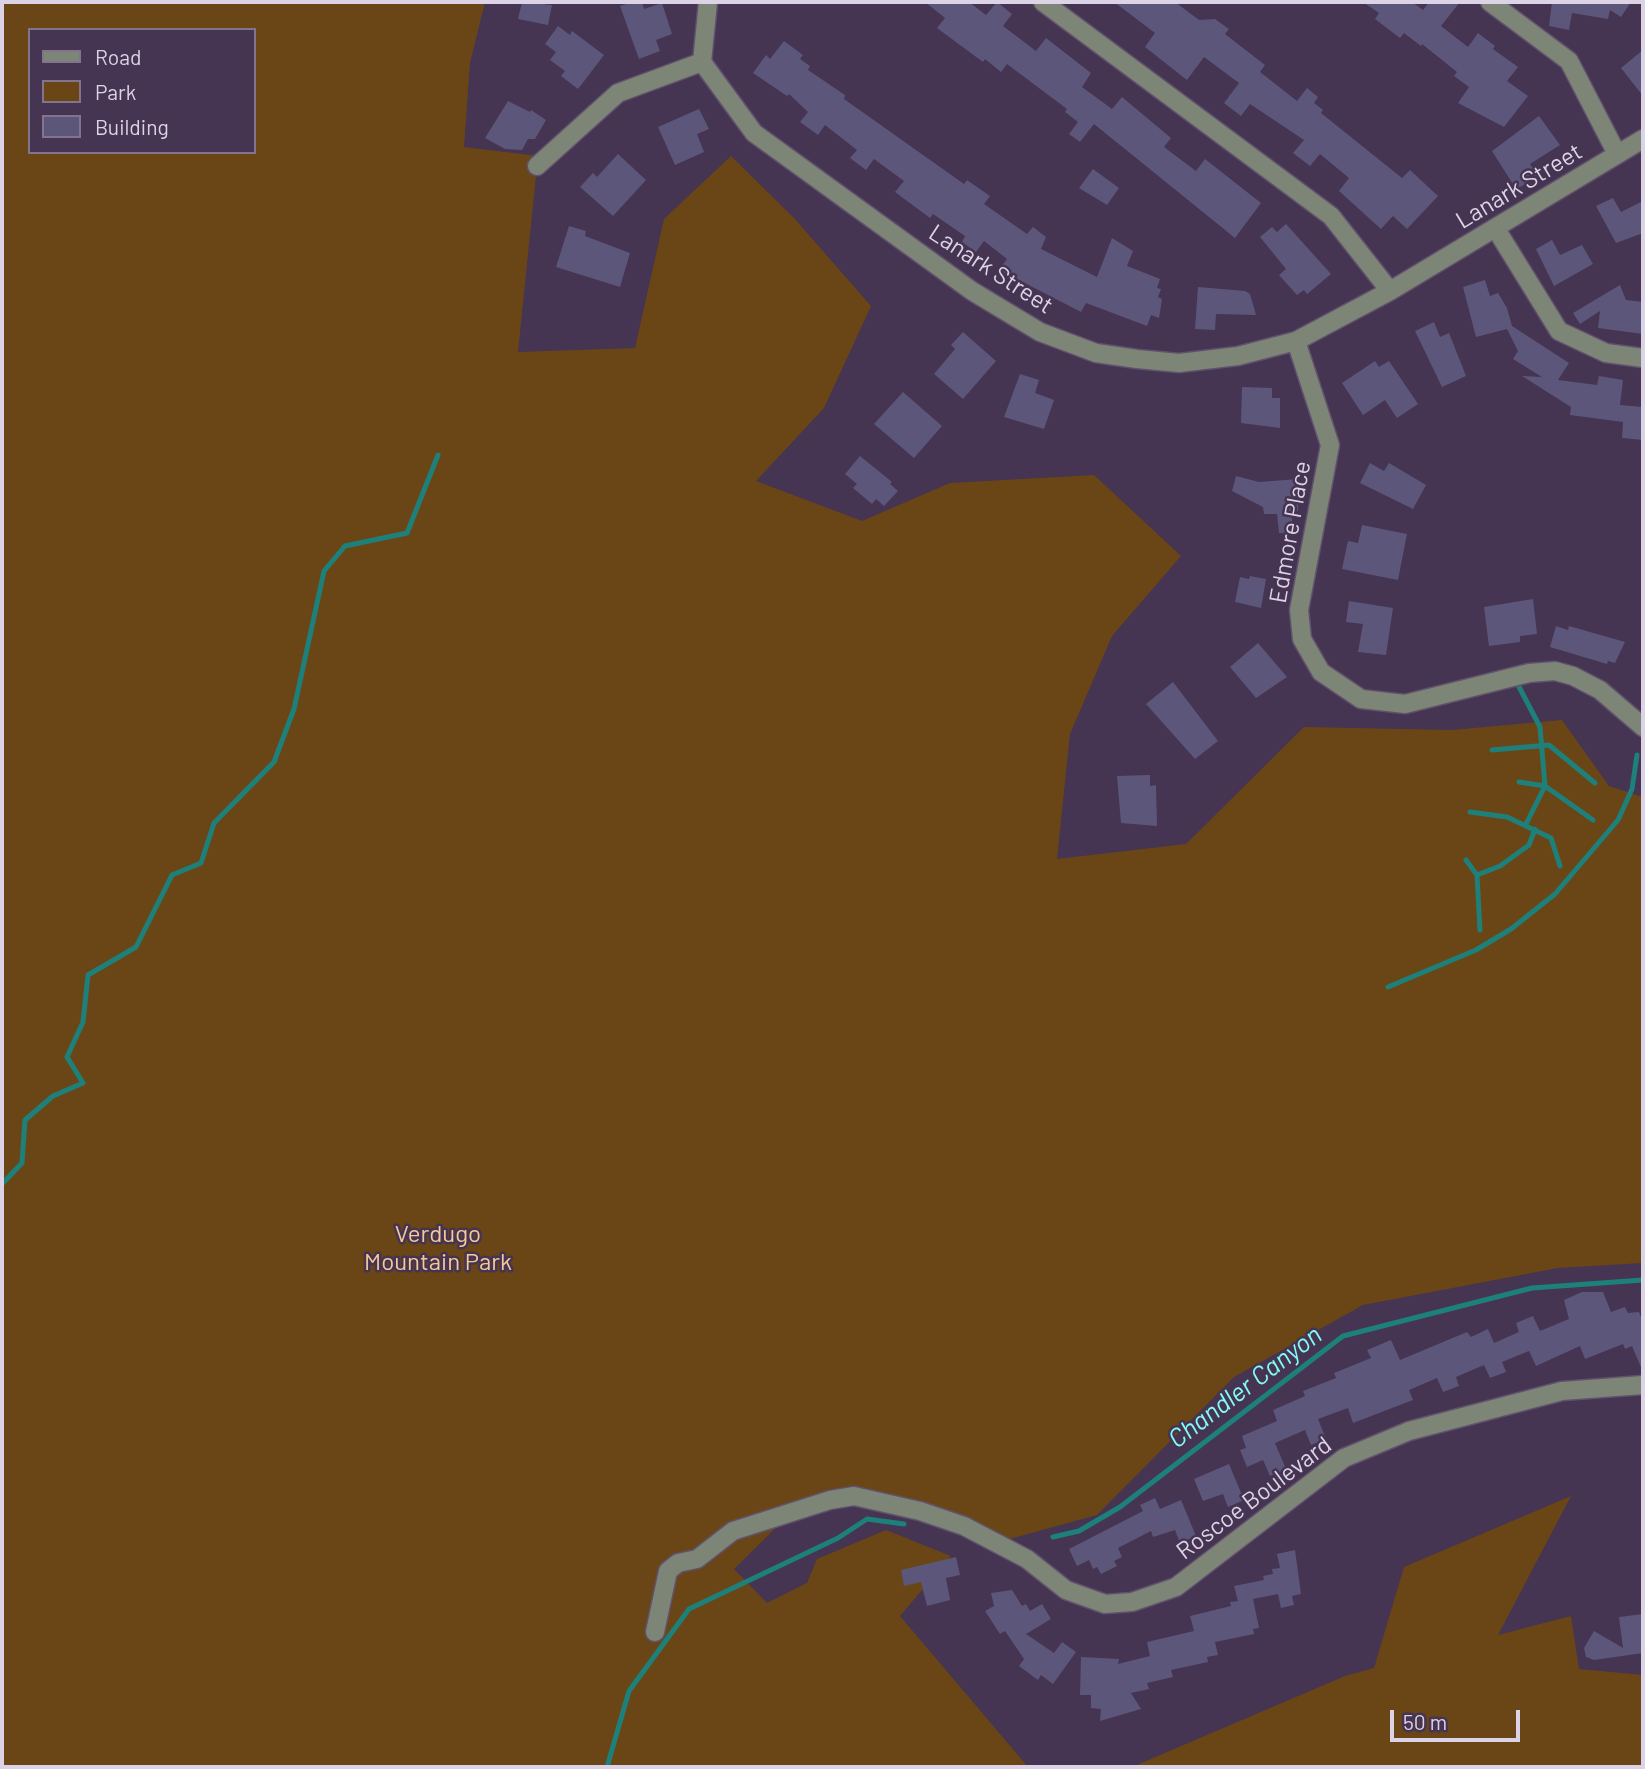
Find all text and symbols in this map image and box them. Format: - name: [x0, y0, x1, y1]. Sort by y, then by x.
- legend: [28, 28, 256, 154]
- text: Road: [95, 44, 141, 69]
- text: Park: [95, 79, 136, 104]
- text: Building: [95, 114, 169, 139]
- street label: Lanark Street: [1451, 137, 1587, 235]
- street label: Lanark Street: [924, 218, 1058, 320]
- street label: Edmore Place: [1263, 459, 1317, 605]
- park label: Verdugo Mountain Park: [364, 1220, 512, 1276]
- water label: Chandler Canyon: [1162, 1319, 1328, 1455]
- street label: Roscoe Boulevard: [1171, 1430, 1337, 1566]
- scale bar: [1393, 1696, 1522, 1740]
- text: 50 m: [1403, 1709, 1447, 1734]

